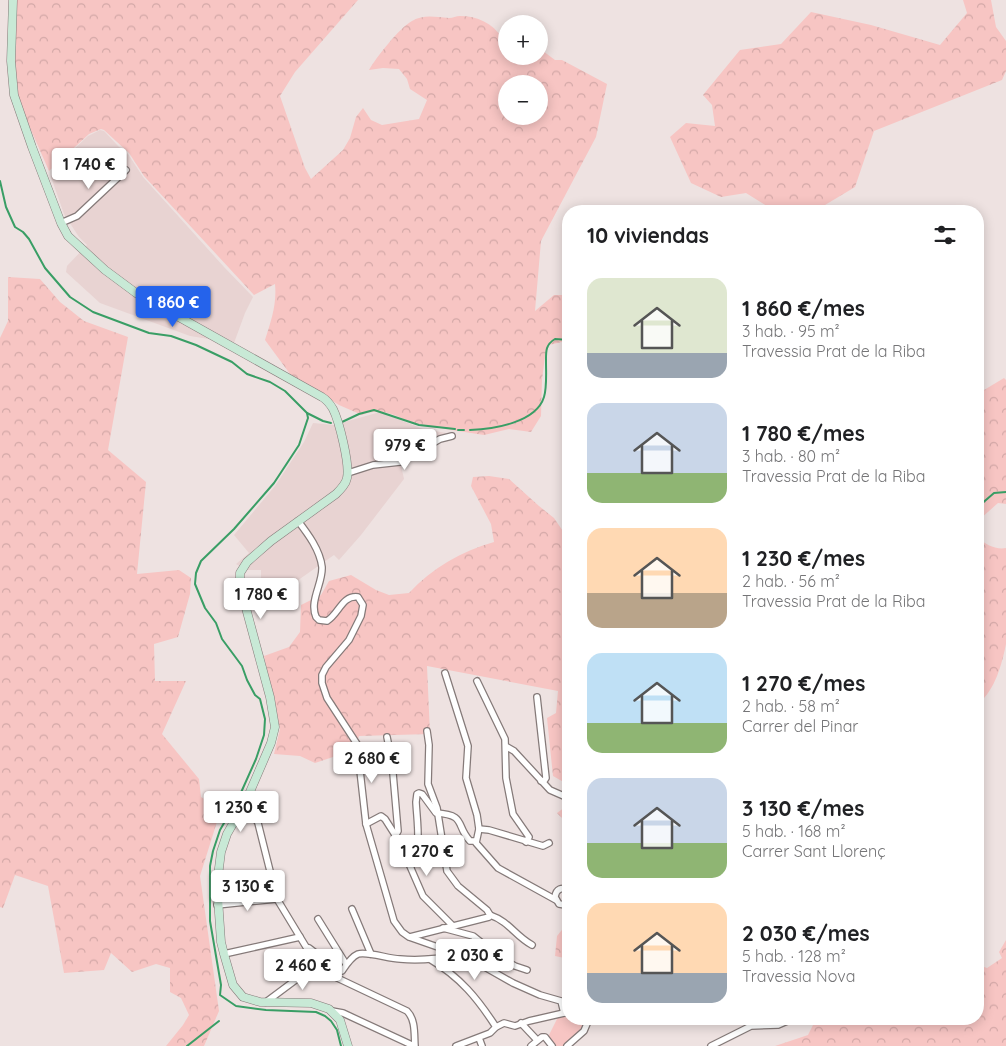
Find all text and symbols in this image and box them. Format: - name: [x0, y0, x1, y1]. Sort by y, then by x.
- map controls: [498, 15, 548, 125]
- button: +: [498, 15, 548, 65]
- button: −: [498, 75, 548, 125]
- pin: 1 740 €: [43, 148, 135, 190]
- text: 1 740 €: [63, 154, 115, 174]
- icon: filters: [931, 221, 959, 249]
- text: 10 viviendas: [587, 222, 709, 248]
- pin: 1 860 €: [127, 286, 219, 328]
- text: 1 860 €: [147, 292, 199, 312]
- text: 1 860 €/mes: [742, 295, 865, 321]
- icon: home: [627, 298, 687, 358]
- text: 3 hab. · 95 m²: [742, 321, 840, 341]
- text: Travessia Prat de la Riba: [742, 341, 925, 361]
- text: 1 780 €/mes: [742, 420, 865, 446]
- icon: home: [627, 423, 687, 483]
- pin: 979 €: [370, 428, 440, 471]
- text: 979 €: [385, 435, 426, 455]
- text: 3 hab. · 80 m²: [742, 446, 840, 466]
- text: Travessia Prat de la Riba: [742, 466, 925, 486]
- text: 1 230 €/mes: [742, 545, 865, 571]
- icon: home: [627, 548, 687, 608]
- text: 2 hab. · 56 m²: [742, 571, 840, 591]
- pin: 1 780 €: [215, 578, 307, 620]
- text: 1 780 €: [235, 584, 287, 604]
- text: Travessia Prat de la Riba: [742, 591, 925, 611]
- text: 1 270 €/mes: [742, 670, 865, 696]
- icon: home: [627, 673, 687, 733]
- text: 2 hab. · 58 m²: [742, 696, 840, 716]
- text: Carrer del Pinar: [742, 716, 859, 736]
- pin: 2 680 €: [326, 742, 418, 784]
- text: 2 680 €: [344, 748, 400, 768]
- pin: 1 230 €: [195, 790, 287, 833]
- text: 3 130 €/mes: [742, 795, 864, 821]
- text: 1 230 €: [215, 797, 267, 817]
- icon: home: [627, 798, 687, 858]
- text: 5 hab. · 168 m²: [742, 821, 846, 841]
- pin: 1 270 €: [381, 834, 473, 877]
- text: 1 270 €: [401, 841, 453, 861]
- text: Carrer Sant Llorenç: [742, 841, 886, 861]
- pin: 3 130 €: [202, 870, 294, 912]
- text: 3 130 €: [222, 876, 274, 896]
- text: 2 030 €/mes: [742, 920, 870, 946]
- icon: home: [627, 923, 687, 983]
- pin: 2 030 €: [429, 938, 521, 981]
- text: 2 030 €: [447, 945, 503, 965]
- text: 5 hab. · 128 m²: [742, 946, 846, 966]
- pin: 2 460 €: [257, 948, 349, 991]
- text: 2 460 €: [275, 955, 331, 975]
- text: Travessia Nova: [742, 966, 855, 986]

